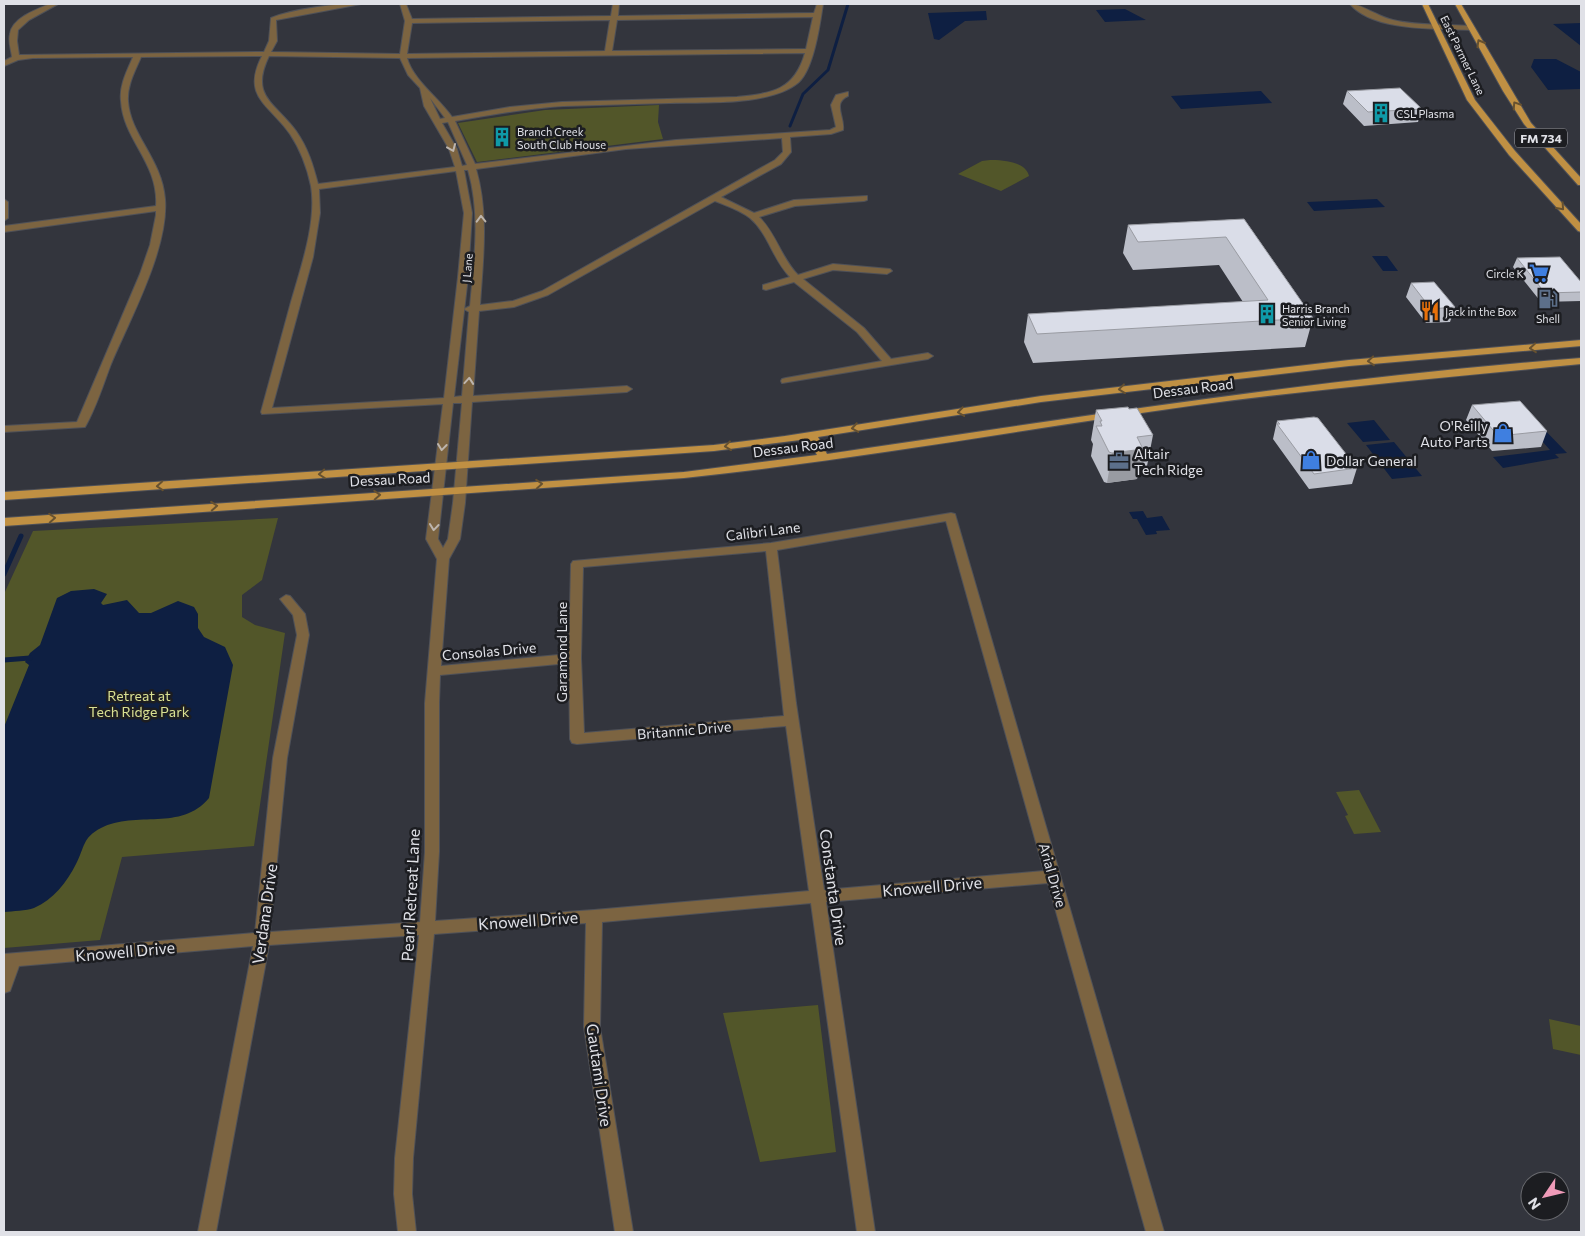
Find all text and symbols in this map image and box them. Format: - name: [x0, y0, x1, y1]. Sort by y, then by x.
- street label: East Parmer Lane: [1438, 13, 1488, 97]
- one-way arrow: [1476, 40, 1486, 49]
- building icon: CSL Plasma: [1370, 102, 1392, 124]
- one-way arrow: [1513, 102, 1523, 111]
- place label: CSL Plasma: [1396, 107, 1454, 120]
- place label: Branch Creek South Club House: [517, 125, 606, 151]
- building icon: Branch Creek South Club House: [491, 126, 513, 148]
- road number: FM 734: [1515, 128, 1567, 148]
- one-way arrow: [445, 143, 456, 152]
- one-way arrow: [1556, 202, 1565, 211]
- one-way arrow: [476, 214, 486, 222]
- street label: J Lane: [459, 253, 476, 283]
- supermarket icon: Circle K: [1528, 262, 1550, 284]
- place label: Circle K: [1486, 267, 1525, 280]
- fuel station icon: Shell: [1537, 288, 1559, 310]
- restaurant icon: Jack in the Box: [1419, 300, 1441, 322]
- place label: Harris Branch Senior Living: [1282, 302, 1350, 328]
- building icon: Harris Branch Senior Living: [1256, 303, 1278, 325]
- place label: Jack in the Box: [1445, 305, 1517, 319]
- place label: Shell: [1536, 312, 1560, 325]
- one-way arrow: [1528, 342, 1536, 353]
- one-way arrow: [1366, 355, 1374, 366]
- street label: Dessau Road: [1152, 375, 1234, 401]
- one-way arrow: [464, 376, 475, 384]
- one-way arrow: [1118, 384, 1127, 394]
- one-way arrow: [957, 406, 966, 416]
- place label: O'Reilly Auto Parts: [1420, 417, 1488, 450]
- shop icon: O'Reilly Auto Parts: [1492, 422, 1514, 444]
- one-way arrow: [851, 423, 860, 433]
- street label: Dessau Road: [752, 434, 834, 460]
- one-way arrow: [724, 440, 732, 451]
- one-way arrow: [437, 443, 448, 451]
- place label: Altair Tech Ridge: [1134, 445, 1203, 478]
- shop icon: Dollar General: [1300, 449, 1322, 471]
- office icon: Altair Tech Ridge: [1108, 450, 1130, 472]
- place label: Dollar General: [1326, 452, 1417, 469]
- street label: Dessau Road: [349, 468, 431, 490]
- one-way arrow: [317, 469, 325, 480]
- one-way arrow: [535, 479, 543, 490]
- one-way arrow: [155, 480, 163, 491]
- one-way arrow: [373, 490, 381, 500]
- one-way arrow: [211, 501, 219, 512]
- one-way arrow: [49, 513, 57, 524]
- street label: Calibri Lane: [725, 518, 801, 544]
- one-way arrow: [429, 523, 440, 531]
- street label: Garamond Lane: [553, 602, 570, 702]
- street label: Consolas Drive: [441, 638, 537, 664]
- park label: Retreat at Tech Ridge Park: [89, 687, 190, 720]
- street label: Britannic Drive: [636, 717, 732, 743]
- street label: Constanta Drive: [816, 827, 852, 947]
- street label: Pearl Retreat Lane: [397, 828, 423, 962]
- street label: Arial Drive: [1036, 841, 1070, 909]
- street label: Verdana Drive: [248, 863, 280, 965]
- street label: Knowell Drive: [881, 872, 983, 900]
- street label: Knowell Drive: [477, 907, 579, 933]
- street label: Knowell Drive: [74, 937, 176, 965]
- street label: Gautami Drive: [583, 1022, 617, 1128]
- north arrow: [1520, 1171, 1570, 1221]
- text: N: [1524, 1195, 1544, 1213]

